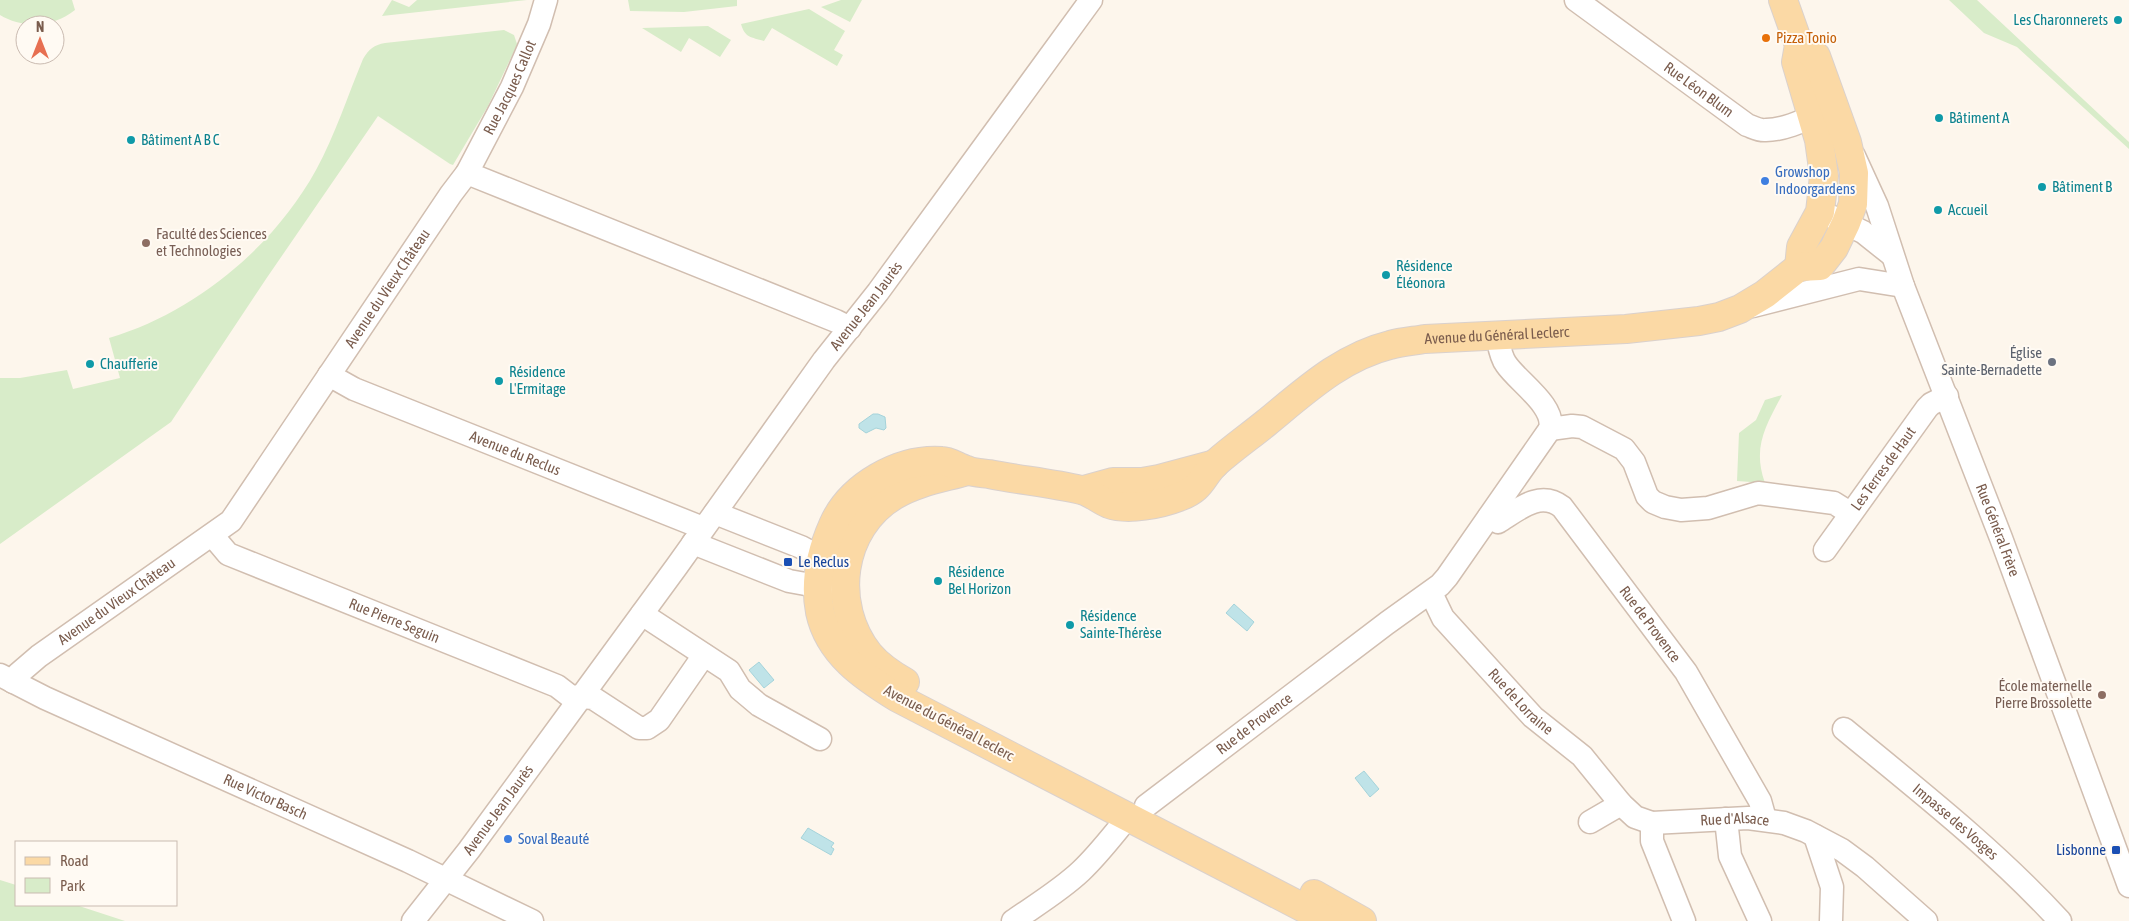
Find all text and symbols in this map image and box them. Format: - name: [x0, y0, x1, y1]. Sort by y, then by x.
- place label: Les Charonnerets: [2013, 11, 2108, 28]
- marker: Les Charonnerets: [2112, 14, 2124, 26]
- north arrow: [15, 15, 65, 65]
- text: N: [36, 19, 44, 35]
- place label: Pizza Tonio: [1776, 29, 1837, 46]
- marker: Pizza Tonio: [1760, 32, 1772, 44]
- street label: Rue Jacques Callot: [480, 38, 539, 137]
- street label: Rue Léon Blum: [1661, 58, 1737, 120]
- place label: Bâtiment A: [1949, 109, 2010, 126]
- marker: Bâtiment A: [1933, 112, 1945, 124]
- place label: Bâtiment A B C: [141, 131, 220, 148]
- marker: Bâtiment A B C: [125, 134, 137, 146]
- place label: Growshop Indoorgardens: [1775, 163, 1855, 197]
- marker: Growshop Indoorgardens: [1759, 175, 1771, 187]
- place label: Bâtiment B: [2052, 178, 2112, 195]
- marker: Bâtiment B: [2036, 181, 2048, 193]
- place label: Accueil: [1948, 201, 1988, 218]
- marker: Accueil: [1932, 204, 1944, 216]
- place label: Faculté des Sciences et Technologies: [156, 225, 267, 259]
- street label: Avenue du Vieux Château: [341, 226, 433, 351]
- marker: Faculté des Sciences et Technologies: [140, 237, 152, 249]
- place label: Résidence Éléonora: [1396, 257, 1453, 291]
- street label: Avenue Jean Jaurès: [826, 258, 905, 353]
- marker: Résidence Éléonora: [1380, 269, 1392, 281]
- street label: Avenue du Général Leclerc: [1424, 323, 1570, 347]
- place label: Église Sainte-Bernadette: [1941, 344, 2042, 378]
- place label: Chaufferie: [100, 355, 158, 372]
- marker: Église Sainte-Bernadette: [2046, 356, 2058, 368]
- marker: Chaufferie: [84, 358, 96, 370]
- place label: Résidence L'Ermitage: [509, 363, 566, 397]
- marker: Résidence L'Ermitage: [493, 375, 505, 387]
- street label: Les Terres de Haut: [1847, 423, 1919, 514]
- street label: Avenue du Reclus: [467, 427, 563, 478]
- street label: Rue Général Frère: [1973, 481, 2023, 579]
- place label: Le Reclus: [798, 553, 849, 570]
- street label: Avenue du Vieux Château: [54, 554, 178, 648]
- marker: Le Reclus: [782, 556, 794, 568]
- place label: Résidence Bel Horizon: [948, 563, 1011, 597]
- marker: Résidence Bel Horizon: [932, 575, 944, 587]
- street label: Rue de Provence: [1616, 582, 1685, 665]
- street label: Rue Pierre Seguin: [347, 594, 442, 646]
- place label: Résidence Sainte-Thérèse: [1080, 607, 1162, 641]
- marker: Résidence Sainte-Thérèse: [1064, 619, 1076, 631]
- street label: Rue de Lorraine: [1485, 665, 1557, 738]
- place label: École maternelle Pierre Brossolette: [1995, 677, 2092, 711]
- street label: Avenue du Général Leclerc: [881, 681, 1017, 764]
- street label: Rue de Provence: [1213, 689, 1295, 758]
- marker: École maternelle Pierre Brossolette: [2096, 689, 2108, 701]
- street label: Avenue Jean Jaurès: [459, 761, 536, 858]
- street label: Rue Victor Basch: [221, 770, 310, 823]
- street label: Impasse des Vosges: [1910, 780, 2002, 863]
- street label: Rue d'Alsace: [1700, 809, 1771, 829]
- place label: Soval Beauté: [518, 830, 590, 847]
- marker: Soval Beauté: [502, 833, 514, 845]
- legend: [15, 841, 178, 906]
- place label: Lisbonne: [2056, 841, 2106, 858]
- marker: Lisbonne: [2110, 844, 2122, 856]
- text: Road: [60, 852, 89, 869]
- text: Park: [60, 877, 85, 894]

